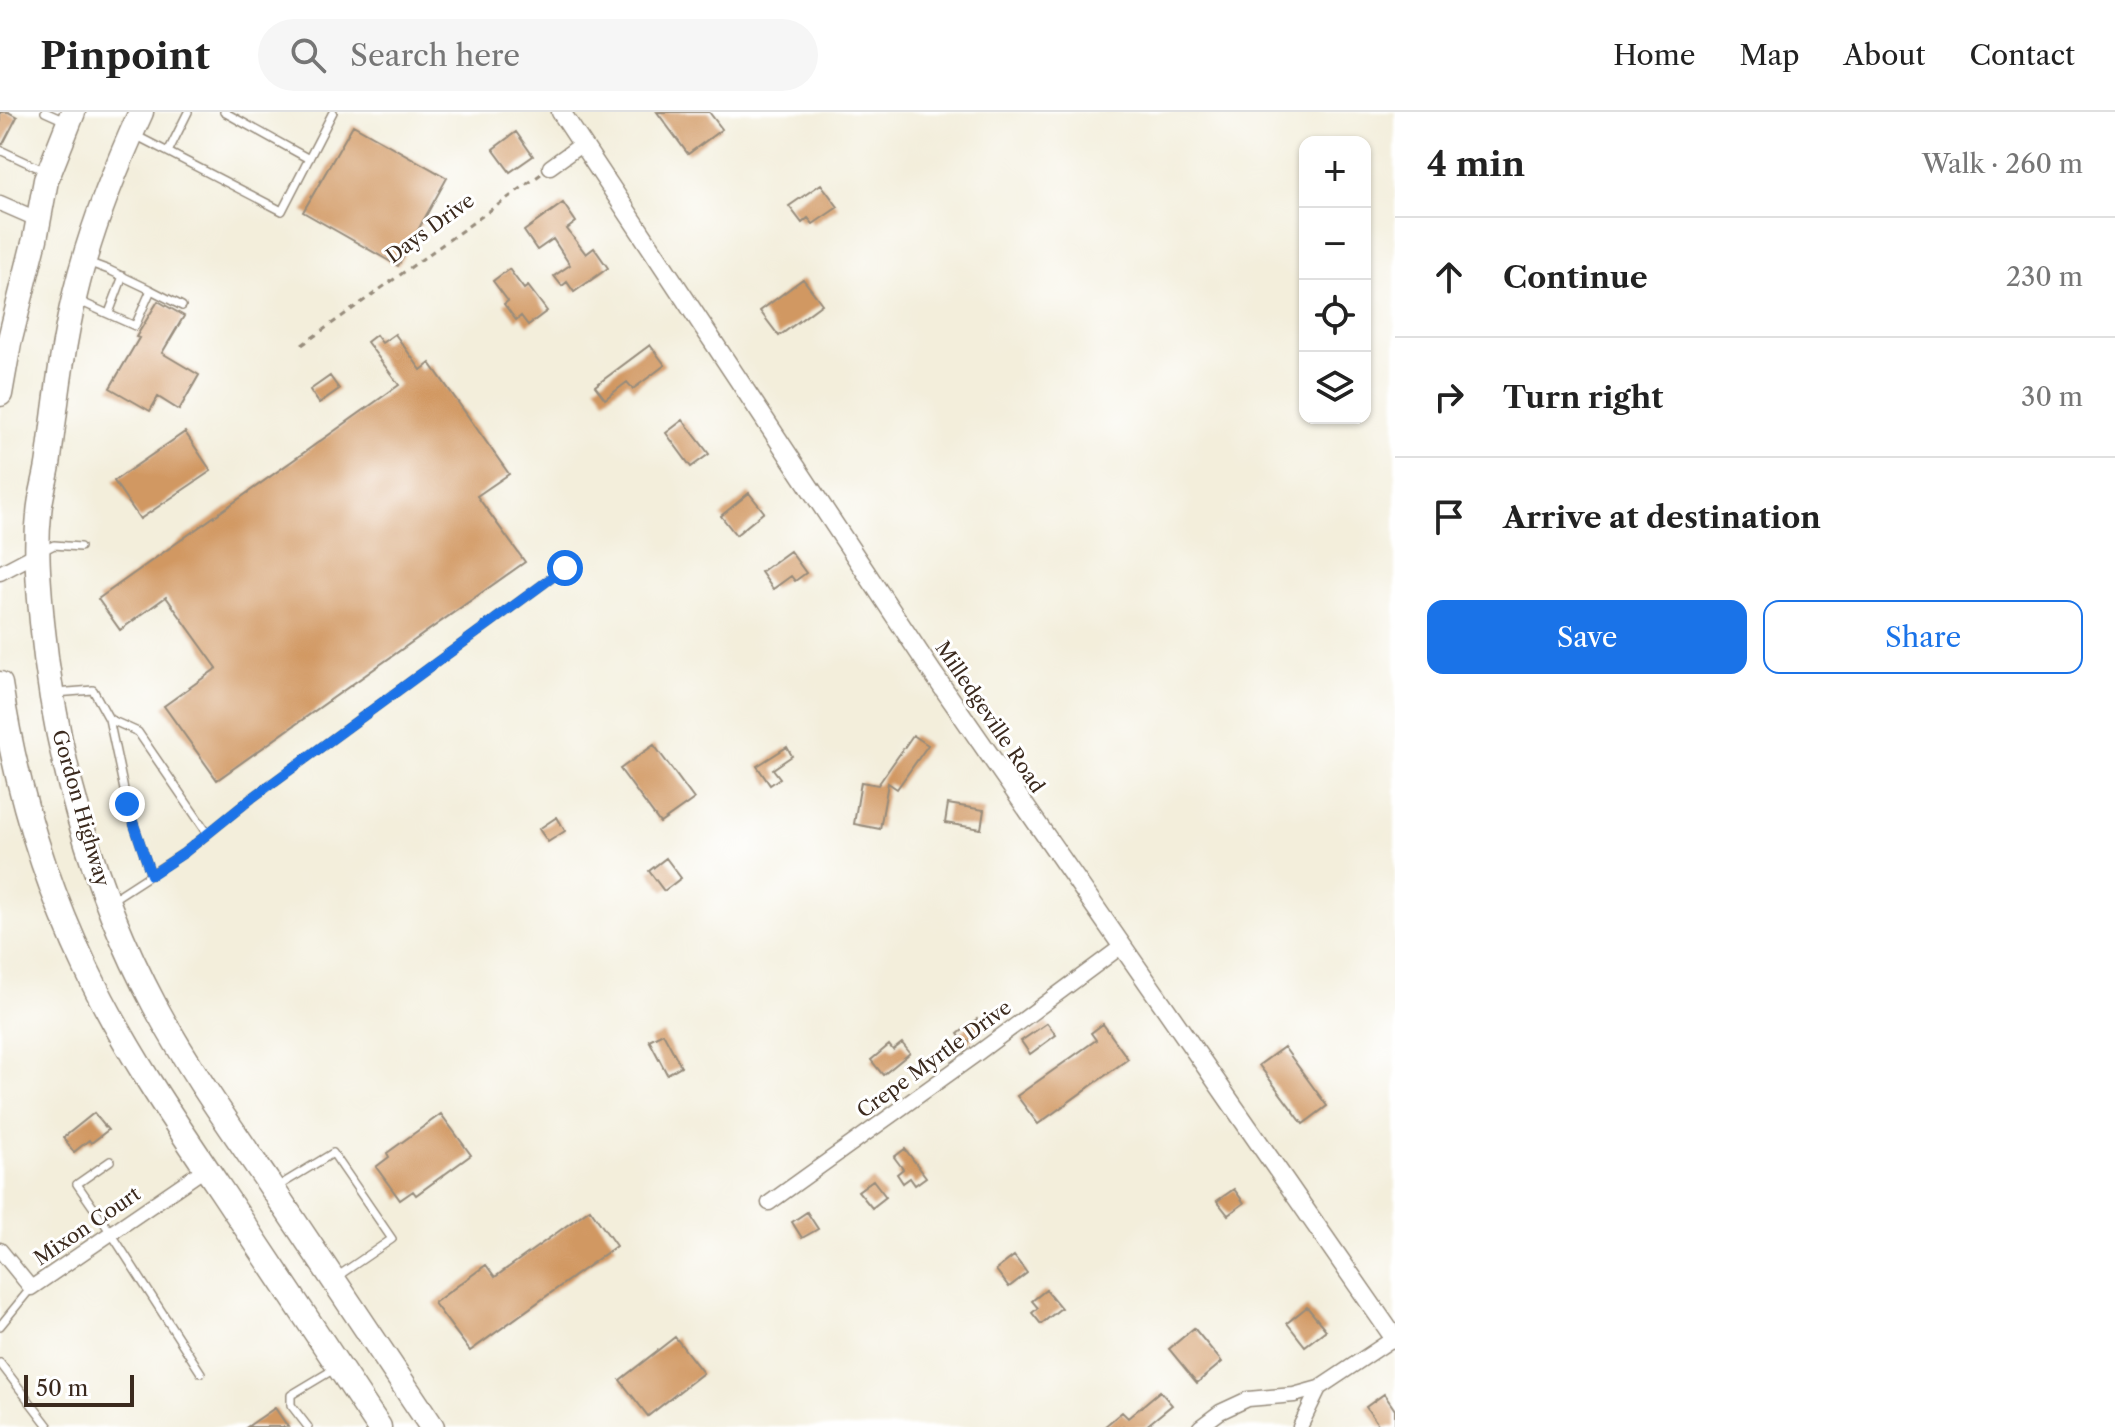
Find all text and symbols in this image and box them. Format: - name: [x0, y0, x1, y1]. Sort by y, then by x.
- search box: [258, 19, 818, 91]
- text: Pinpoint: [40, 32, 210, 79]
- icon: search: [286, 33, 330, 77]
- text: Search here: [350, 37, 520, 74]
- text: Home: [1613, 38, 1695, 72]
- text: Map: [1739, 38, 1799, 72]
- text: About: [1843, 38, 1925, 72]
- text: Contact: [1969, 38, 2075, 72]
- map controls: [1299, 136, 1371, 424]
- button: +: [1299, 136, 1371, 208]
- text: 4 min: [1427, 143, 1525, 185]
- text: Walk · 260 m: [1922, 148, 2083, 180]
- street label: Days Drive: [381, 188, 479, 268]
- button: −: [1299, 208, 1371, 280]
- icon: ahead: [1427, 255, 1471, 299]
- text: Continue: [1503, 259, 1648, 296]
- text: 230 m: [2006, 261, 2083, 293]
- button: locate: [1299, 280, 1371, 352]
- button: layers: [1299, 352, 1371, 424]
- icon: right: [1427, 375, 1471, 419]
- text: Turn right: [1503, 379, 1663, 416]
- text: 30 m: [2021, 381, 2083, 413]
- icon: arrive: [1427, 495, 1471, 539]
- text: Arrive at destination: [1503, 499, 1821, 536]
- route start: [547, 550, 583, 586]
- button: Save: [1427, 600, 1747, 674]
- button: Share: [1763, 600, 2083, 674]
- street label: Milledgeville Road: [930, 637, 1050, 797]
- street label: Gordon Highway: [47, 727, 115, 890]
- route end: [109, 786, 145, 822]
- street label: Crepe Myrtle Drive: [852, 995, 1016, 1123]
- street label: Mixon Court: [29, 1182, 145, 1270]
- scale bar: [24, 1371, 134, 1407]
- text: 50 m: [36, 1375, 88, 1402]

